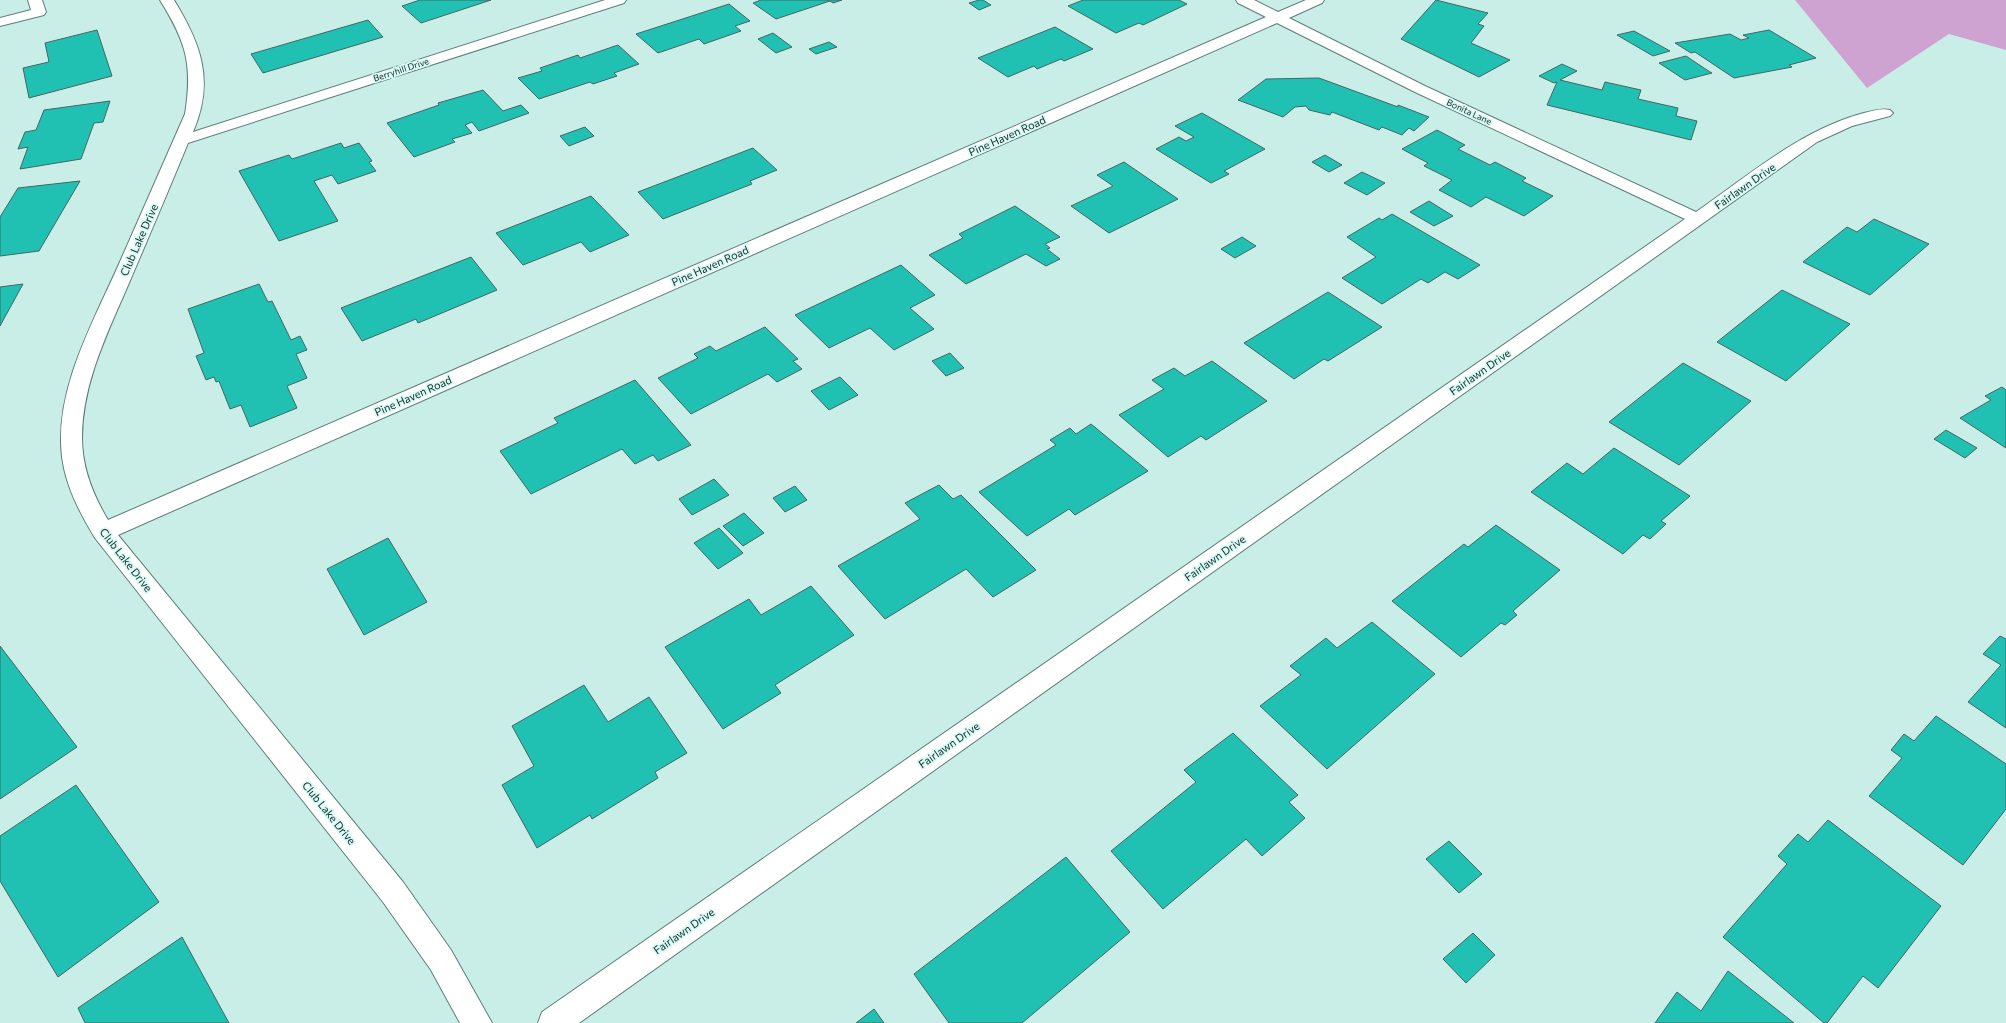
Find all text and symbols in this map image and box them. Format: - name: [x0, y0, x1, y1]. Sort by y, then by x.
- street label: Berryhill Drive: [372, 55, 430, 84]
- street label: Bonita Lane: [1445, 96, 1494, 127]
- street label: Pine Haven Road: [966, 113, 1047, 158]
- street label: Fairlawn Drive: [1712, 160, 1778, 211]
- street label: Club Lake Drive: [117, 202, 160, 278]
- street label: Pine Haven Road: [669, 243, 750, 288]
- street label: Fairlawn Drive: [1447, 346, 1513, 397]
- street label: Pine Haven Road: [372, 373, 453, 418]
- street label: Club Lake Drive: [97, 525, 155, 594]
- street label: Fairlawn Drive: [1182, 532, 1248, 583]
- street label: Fairlawn Drive: [916, 719, 982, 770]
- street label: Club Lake Drive: [300, 779, 359, 847]
- street label: Fairlawn Drive: [651, 905, 717, 956]

